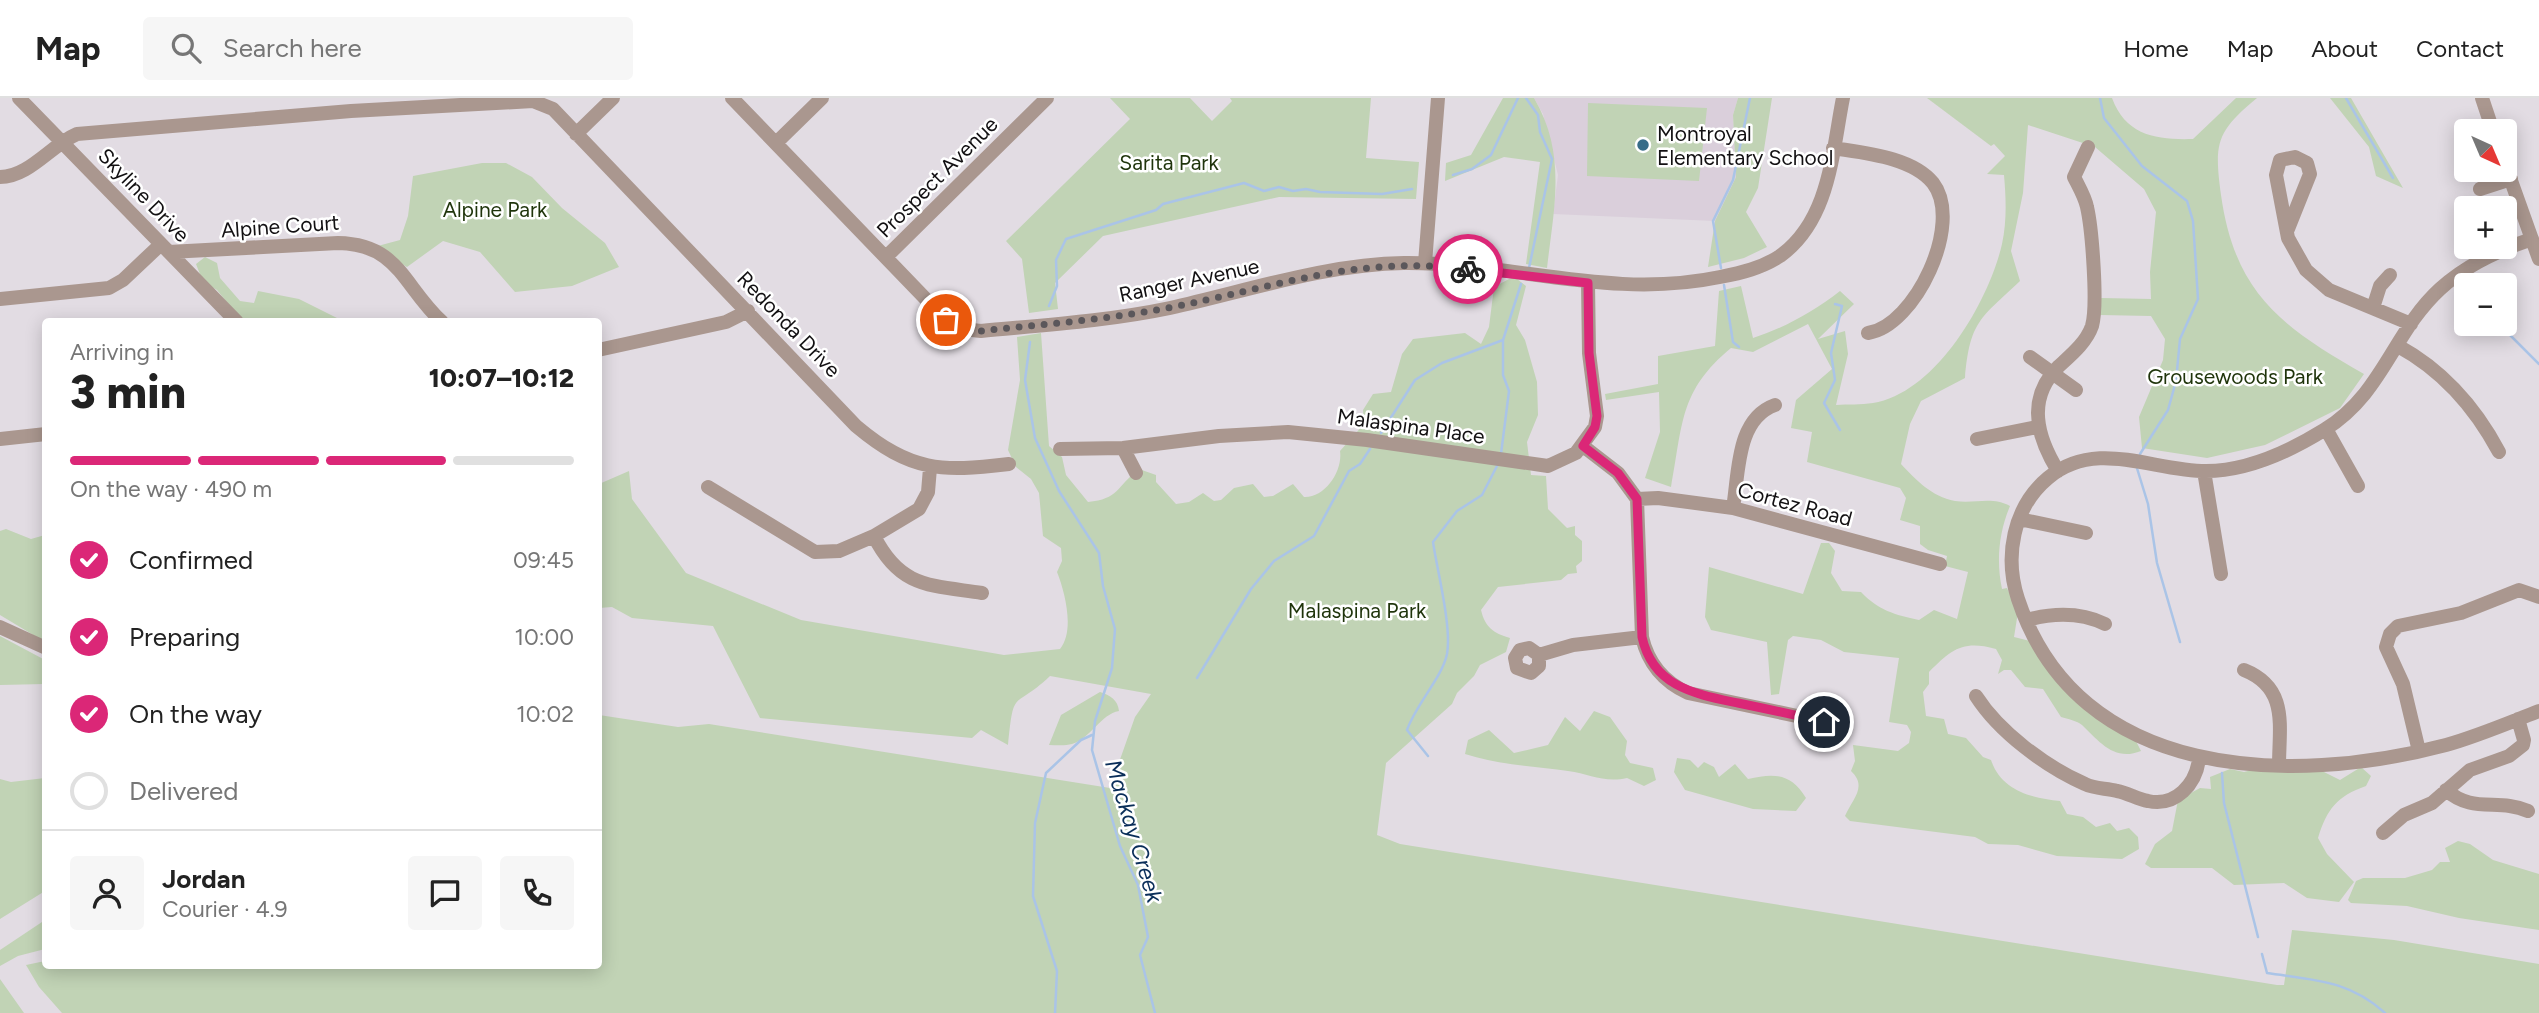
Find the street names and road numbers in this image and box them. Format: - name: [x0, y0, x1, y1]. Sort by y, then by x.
- street label: Prospect Avenue: [871, 111, 1003, 243]
- street label: Skyline Drive: [93, 143, 195, 247]
- street label: Alpine Court: [220, 209, 340, 243]
- street label: Ranger Avenue: [1117, 253, 1261, 307]
- street label: Redonda Drive: [732, 266, 846, 382]
- street label: Malaspina Place: [1336, 403, 1486, 449]
- street label: Cortez Road: [1735, 477, 1855, 531]

